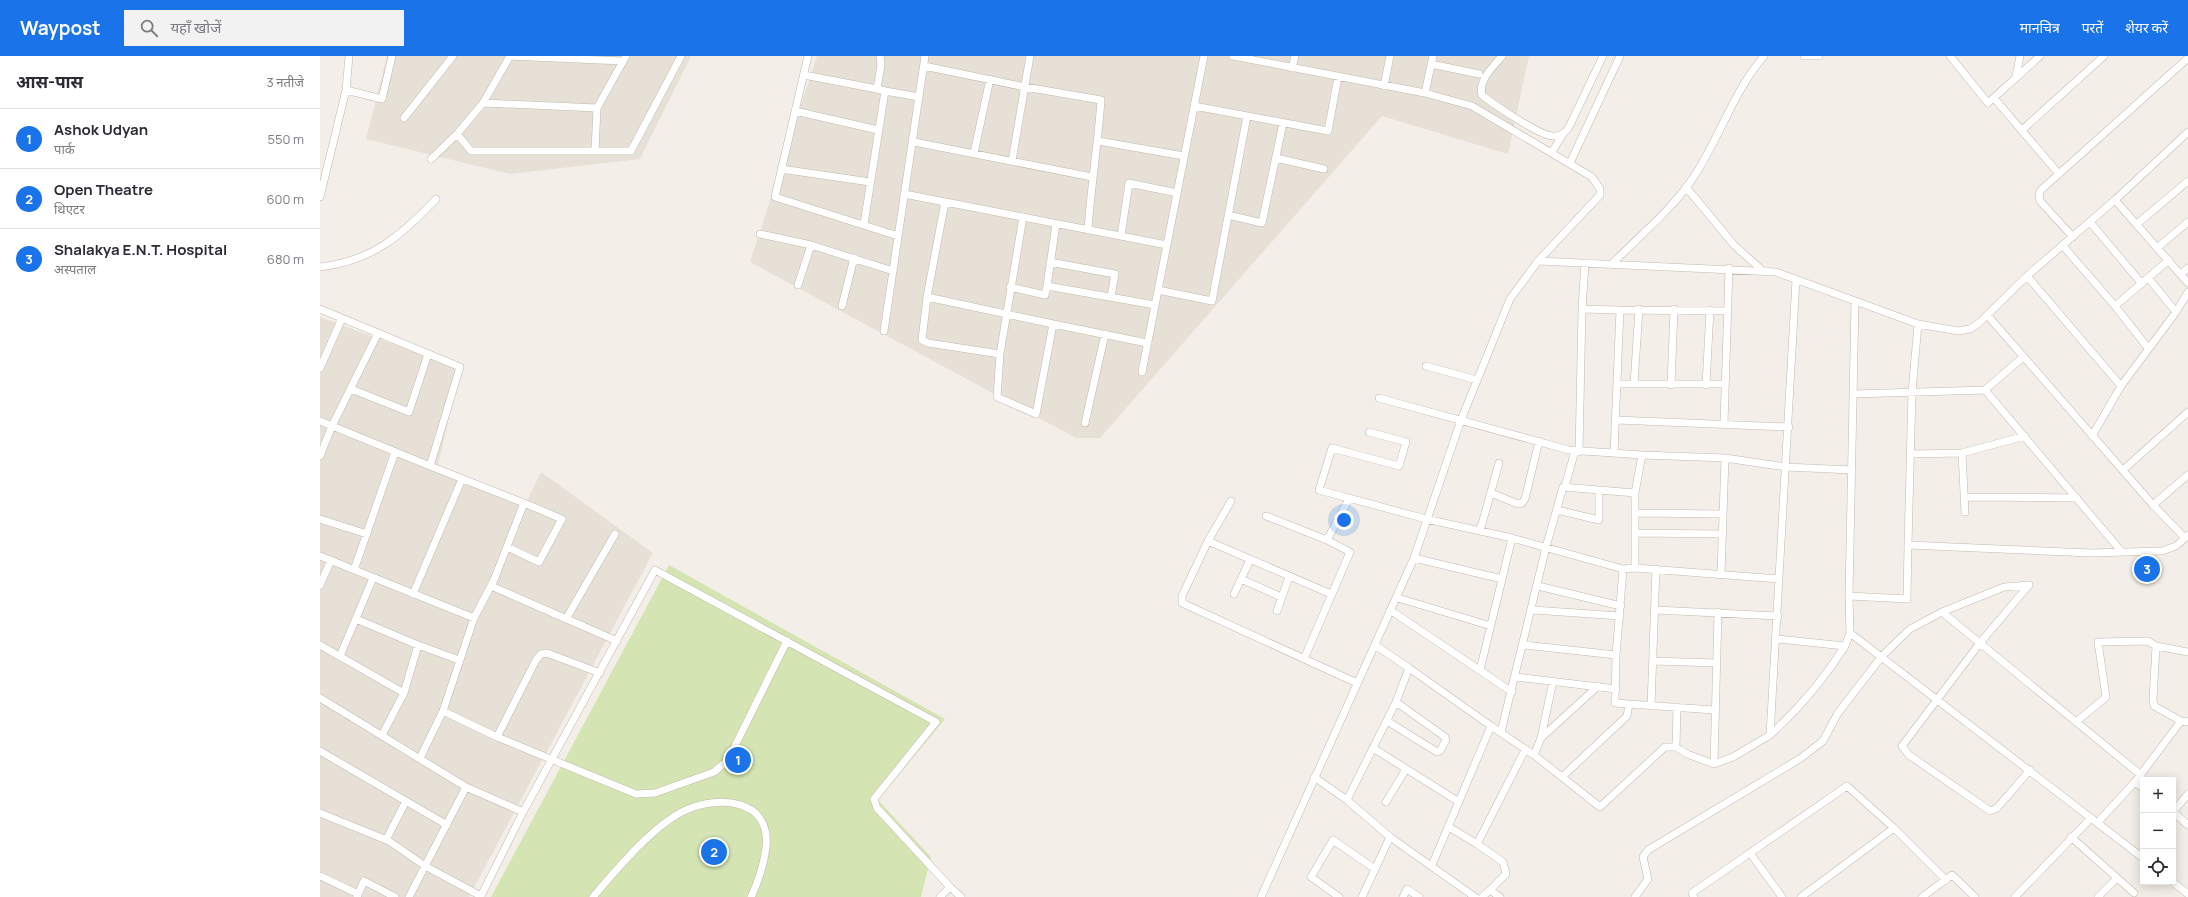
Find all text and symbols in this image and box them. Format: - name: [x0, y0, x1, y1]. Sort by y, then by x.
- search box: [124, 10, 404, 46]
- text: Waypost: [20, 15, 100, 41]
- icon: search: [138, 17, 160, 39]
- text: यहाँ खोजें: [170, 17, 221, 38]
- text: मानचित्र: [2020, 18, 2060, 37]
- text: परतें: [2082, 18, 2103, 37]
- text: शेयर करें: [2125, 18, 2168, 37]
- text: आस-पास: [16, 70, 83, 93]
- text: 3 नतीजे: [267, 73, 304, 91]
- text: Ashok Udyan: [54, 119, 148, 140]
- text: 1: [26, 130, 32, 148]
- text: 550 m: [267, 130, 304, 148]
- text: पार्क: [54, 140, 75, 158]
- text: Open Theatre: [54, 179, 153, 200]
- text: 2: [25, 190, 33, 208]
- text: 600 m: [266, 190, 304, 208]
- text: थिएटर: [54, 200, 85, 218]
- text: Shalakya E.N.T. Hospital: [54, 239, 227, 260]
- text: 3: [25, 250, 33, 268]
- text: 680 m: [267, 250, 304, 268]
- text: अस्पताल: [54, 260, 96, 278]
- your location: [1334, 510, 1354, 530]
- pin: 3: [2134, 554, 2160, 584]
- pin: 1: [725, 745, 751, 775]
- map controls: [2140, 777, 2176, 885]
- button: +: [2140, 777, 2176, 813]
- button: −: [2140, 813, 2176, 849]
- pin: 2: [701, 837, 727, 867]
- button: locate: [2140, 849, 2176, 885]

